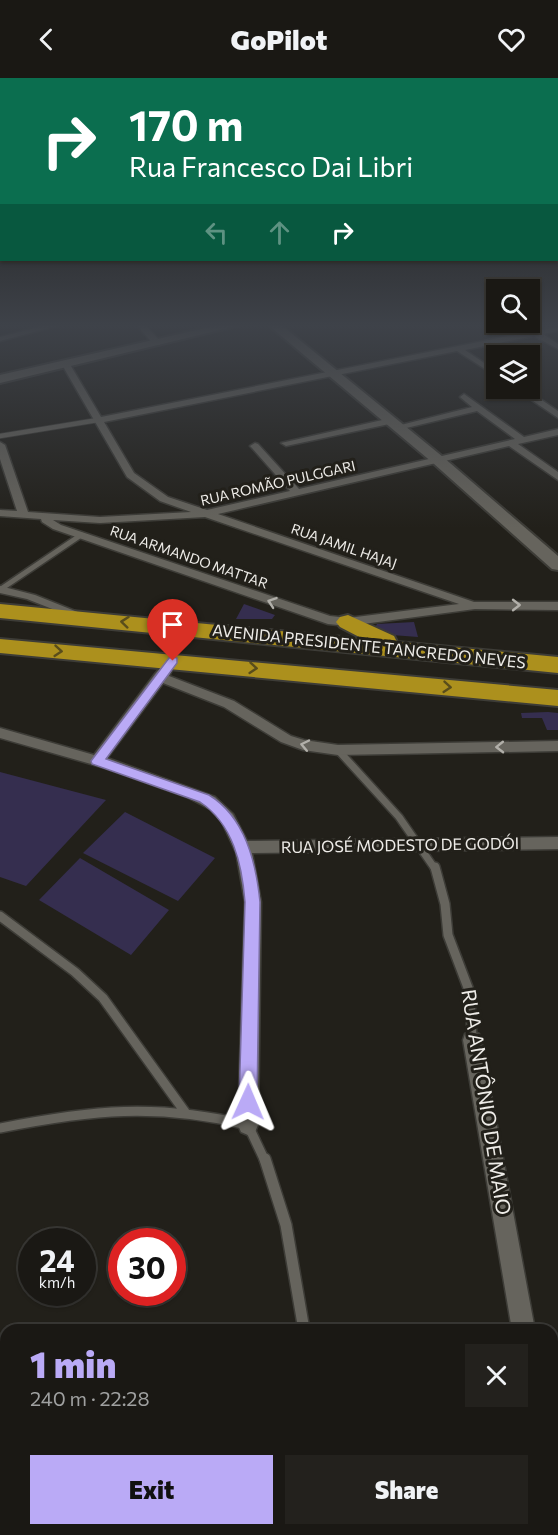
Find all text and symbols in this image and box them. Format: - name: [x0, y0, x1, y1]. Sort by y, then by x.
- icon: back: [30, 23, 63, 56]
- text: GoPilot: [231, 23, 327, 56]
- icon: heart: [495, 23, 528, 56]
- text: 170 m: [129, 98, 243, 150]
- icon: right: [30, 102, 108, 180]
- text: Rua Francesco Dai Libri: [129, 150, 413, 183]
- icon: left: [200, 216, 233, 249]
- icon: ahead: [263, 216, 296, 249]
- icon: right: [326, 216, 359, 249]
- map controls: [486, 279, 540, 399]
- button: search: [486, 279, 540, 333]
- button: layers: [486, 345, 540, 399]
- street label: RUA ROMÃO PULGGARI: [199, 456, 357, 509]
- street label: RUA JAMIL HAJAJ: [289, 519, 399, 572]
- street label: RUA ARMANDO MATTAR: [108, 521, 270, 592]
- one-way arrow: [267, 597, 278, 610]
- pin: [147, 599, 198, 661]
- one-way arrow: [512, 599, 521, 612]
- icon: arrive: [156, 608, 189, 641]
- one-way arrow: [120, 616, 129, 629]
- street label: AVENIDA PRESIDENTE TANCREDO NEVES: [211, 620, 527, 671]
- one-way arrow: [54, 644, 63, 657]
- one-way arrow: [248, 661, 257, 674]
- one-way arrow: [442, 680, 451, 693]
- one-way arrow: [300, 739, 310, 752]
- one-way arrow: [495, 741, 504, 753]
- street label: RUA JOSÉ MODESTO DE GODÓI: [281, 833, 519, 856]
- street label: RUA ANTÔNIO DE MAIO: [457, 987, 517, 1216]
- position arrow: [216, 1070, 280, 1134]
- speed limit sign: 30: [108, 1228, 186, 1306]
- text: 24: [39, 1241, 75, 1278]
- text: km/h: [39, 1273, 75, 1291]
- text: 1 min: [30, 1341, 116, 1385]
- button: close: [465, 1344, 528, 1407]
- text: 240 m · 22:28: [30, 1386, 150, 1410]
- button: Exit: [30, 1455, 273, 1524]
- button: Share: [285, 1455, 528, 1524]

